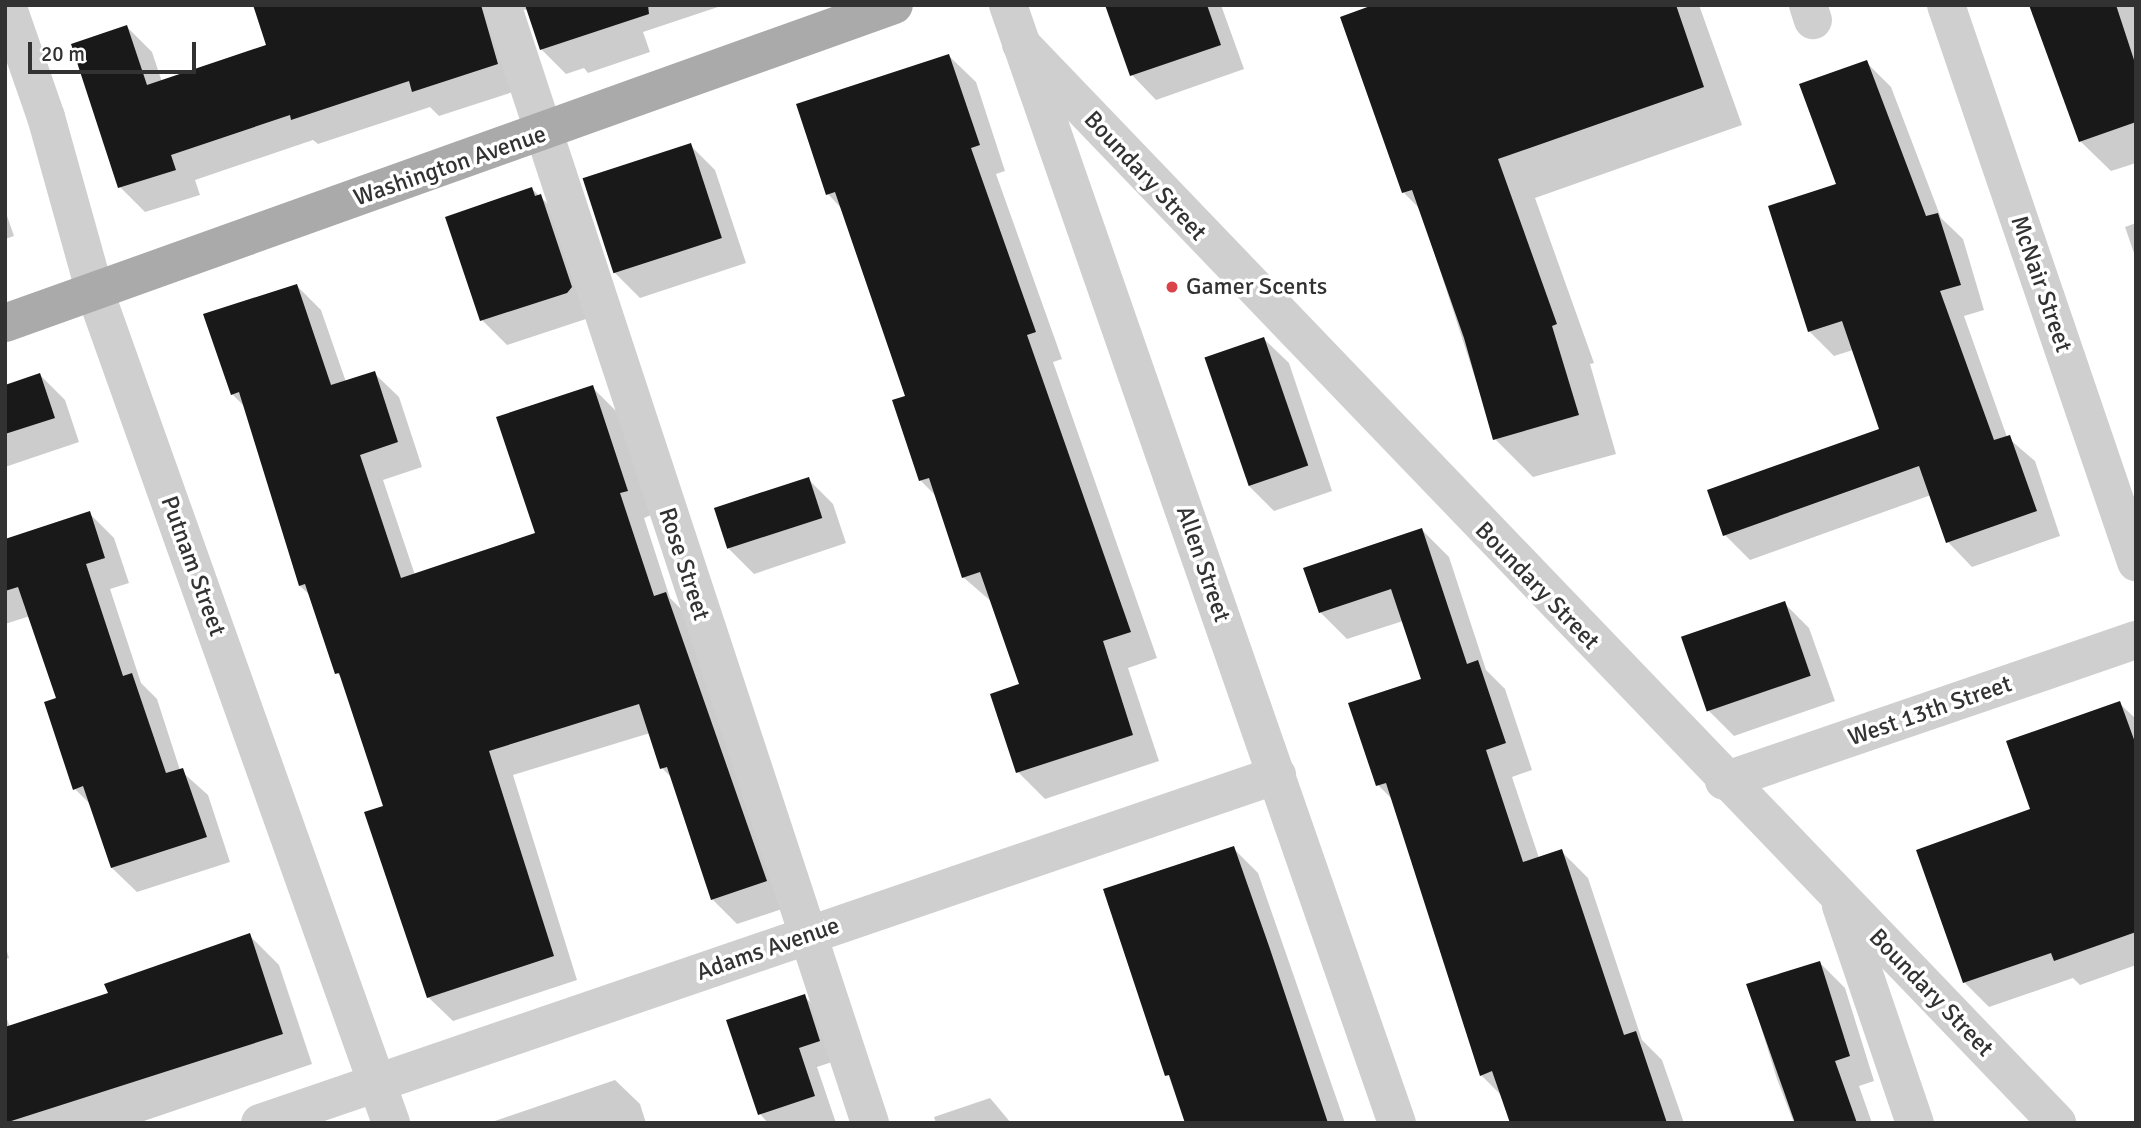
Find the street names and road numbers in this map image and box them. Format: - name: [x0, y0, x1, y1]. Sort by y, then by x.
- street label: Boundary Street: [1078, 105, 1212, 247]
- street label: Washington Avenue: [350, 120, 550, 212]
- street label: McNair Street: [2004, 212, 2078, 356]
- street label: Putnam Street: [154, 492, 232, 640]
- street label: Allen Street: [1170, 502, 1236, 626]
- street label: Rose Street: [652, 504, 716, 624]
- street label: Boundary Street: [1469, 516, 1605, 656]
- street label: West 13th Street: [1845, 670, 2015, 752]
- street label: Adams Avenue: [693, 911, 843, 987]
- street label: Boundary Street: [1863, 923, 1999, 1063]

